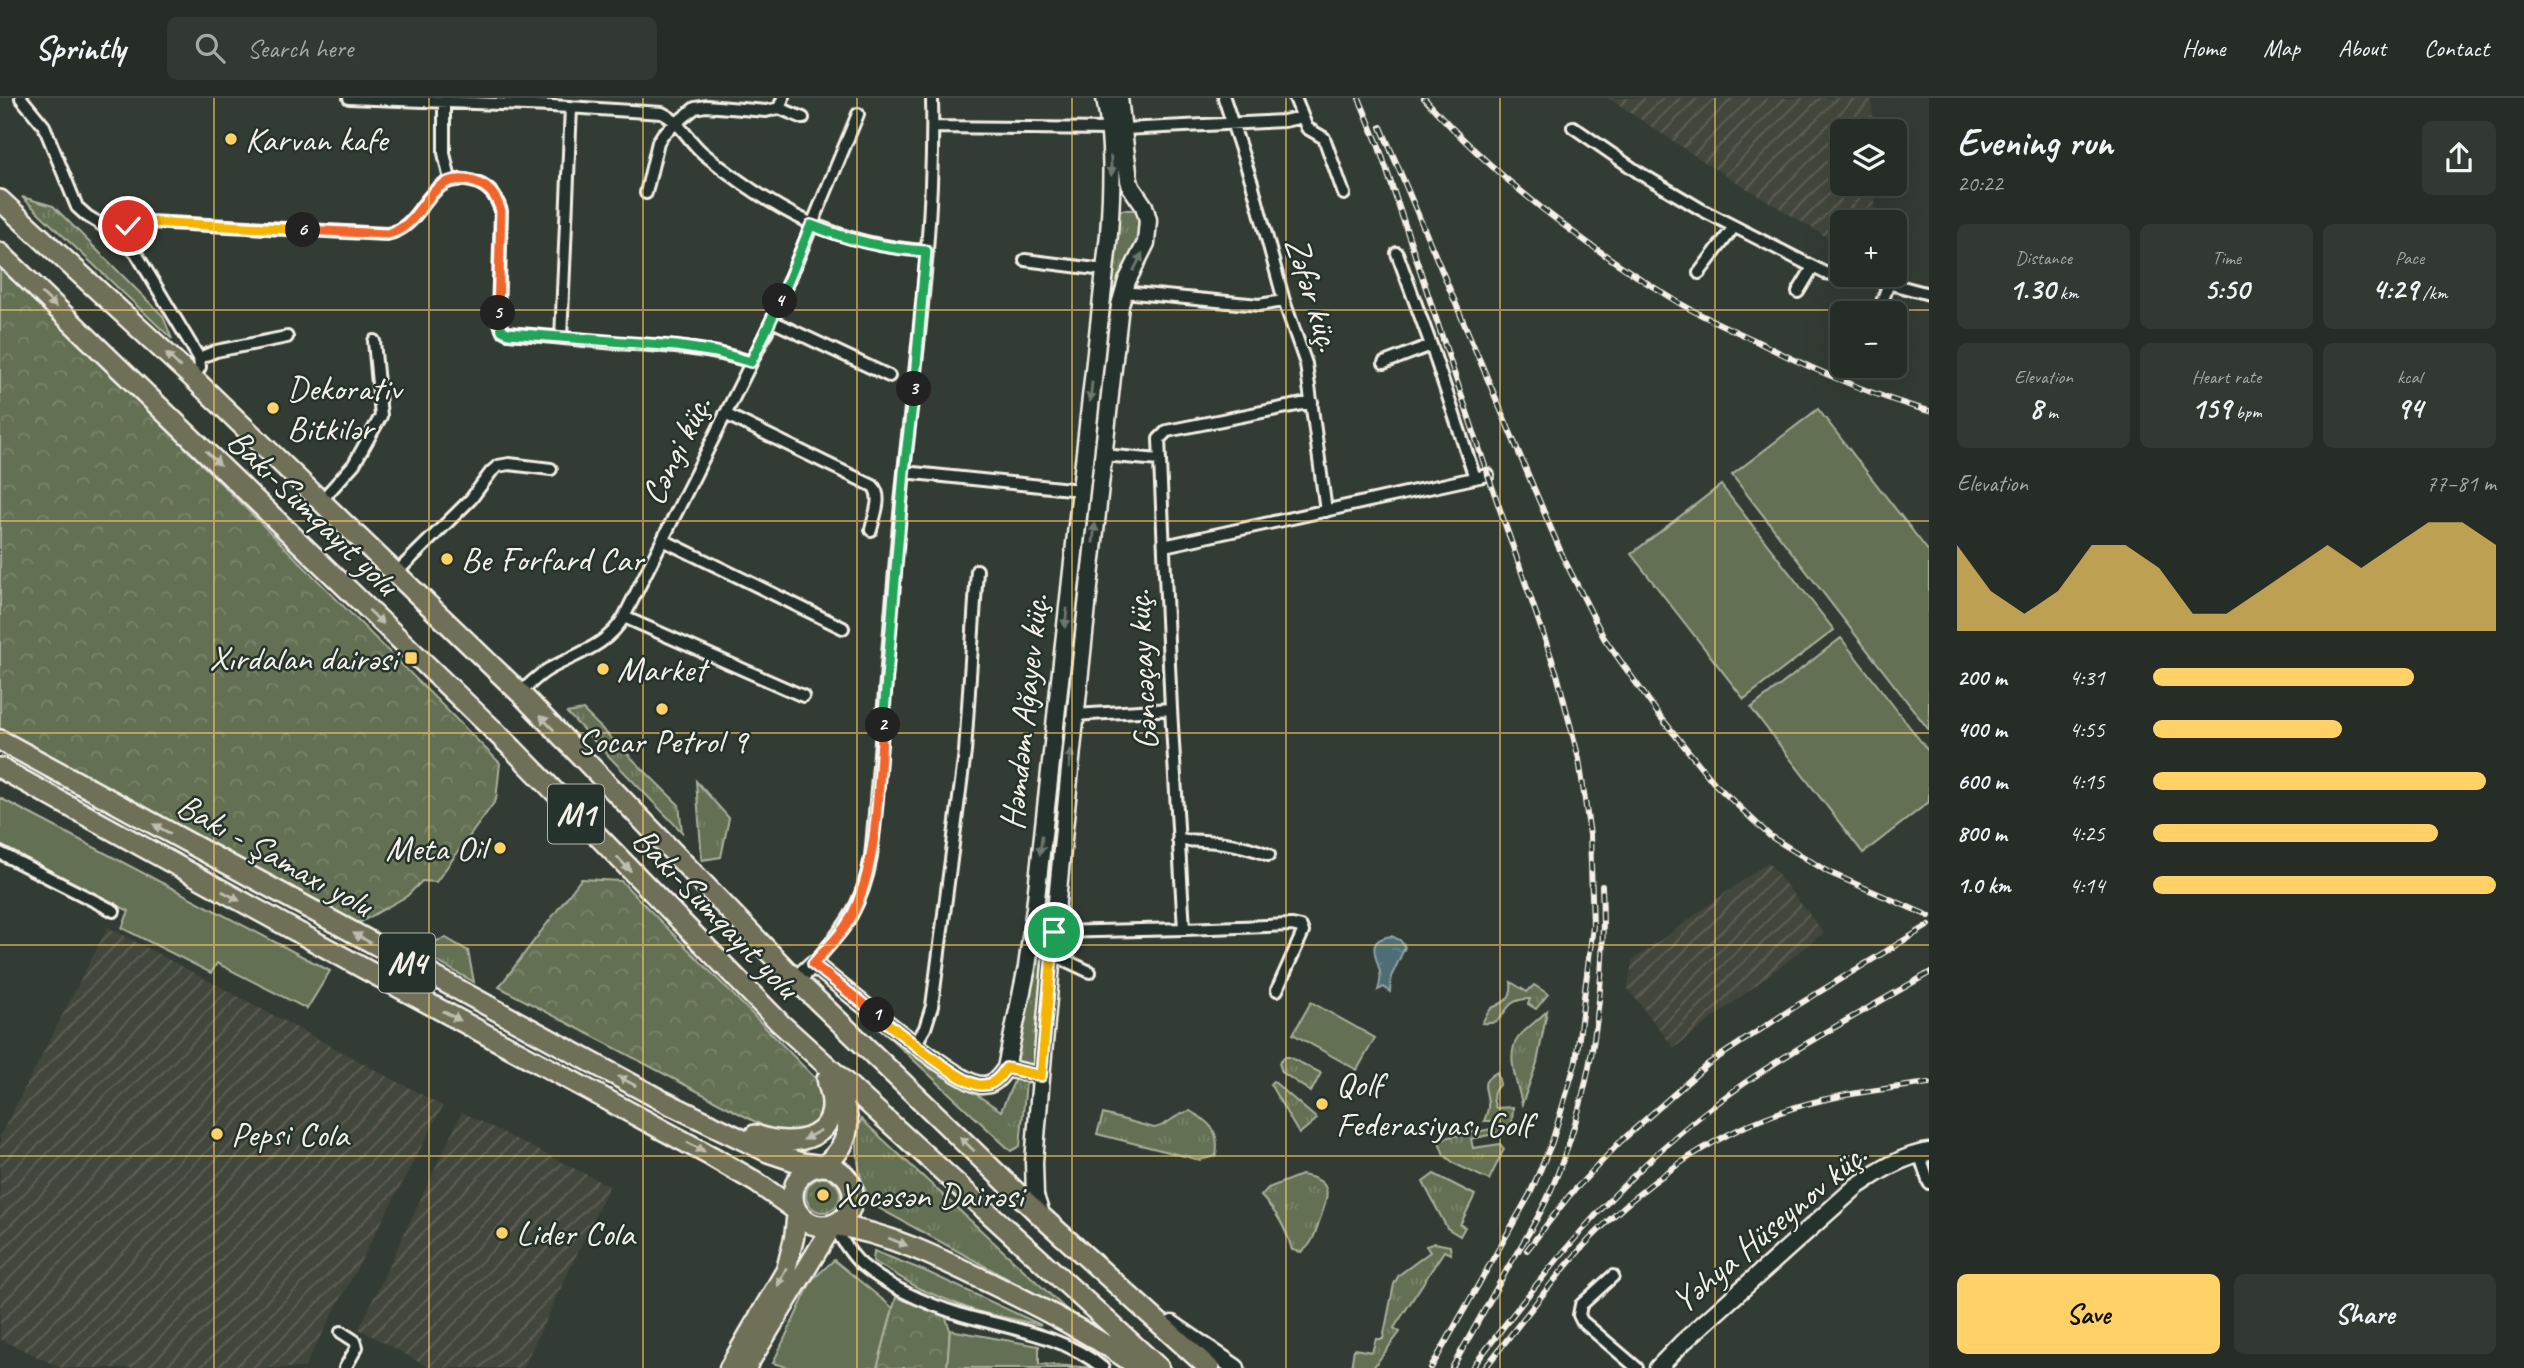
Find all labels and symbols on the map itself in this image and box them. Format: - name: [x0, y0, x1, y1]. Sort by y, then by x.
- place label: Karvan kafe: [245, 117, 390, 162]
- marker: Karvan kafe: [223, 131, 239, 147]
- one-way arrow: [1105, 155, 1116, 177]
- pin: [98, 196, 158, 256]
- pin: 6: [286, 212, 320, 248]
- street label: Zəfər küç.: [1274, 231, 1352, 357]
- one-way arrow: [1131, 251, 1143, 271]
- pin: 4: [762, 284, 798, 318]
- one-way arrow: [40, 292, 57, 308]
- pin: 5: [480, 296, 516, 330]
- one-way arrow: [165, 352, 182, 368]
- place label: Dekorativ Bitkilər: [287, 366, 405, 451]
- pin: 3: [897, 372, 932, 406]
- one-way arrow: [1085, 381, 1096, 403]
- street label: Cəngi küç.: [630, 388, 722, 512]
- marker: Dekorativ Bitkilər: [265, 400, 281, 416]
- street label: Bakı-Sumqayıt yolu: [218, 419, 410, 607]
- one-way arrow: [204, 450, 221, 467]
- one-way arrow: [1089, 522, 1100, 544]
- place label: Be Forfard Car: [461, 537, 646, 582]
- marker: Be Forfard Car: [439, 551, 455, 567]
- street label: Gəncəçay küç.: [1115, 589, 1169, 751]
- street label: Həmdəm Ağayev küç.: [989, 592, 1059, 832]
- one-way arrow: [367, 608, 384, 624]
- one-way arrow: [1060, 608, 1071, 630]
- place label: Xırdalan dairəsi: [209, 636, 401, 681]
- place label: Market: [617, 647, 710, 692]
- marker: Xırdalan dairəsi: [403, 650, 419, 666]
- marker: Market: [595, 661, 611, 677]
- marker: Socar Petrol 9: [654, 701, 670, 717]
- pin: 2: [866, 708, 900, 742]
- one-way arrow: [540, 715, 556, 732]
- place label: Socar Petrol 9: [577, 719, 750, 764]
- one-way arrow: [1065, 748, 1076, 770]
- street label: Bakı - Şamaxı yolu: [169, 783, 383, 928]
- road number: M1: [548, 785, 604, 844]
- street label: Bakı-Sumqayıt yolu: [623, 818, 811, 1010]
- one-way arrow: [153, 823, 172, 835]
- place label: Meta Oil: [386, 826, 492, 871]
- one-way arrow: [1036, 834, 1047, 856]
- marker: Meta Oil: [492, 840, 508, 856]
- one-way arrow: [615, 855, 631, 872]
- one-way arrow: [221, 890, 241, 902]
- pin: [1024, 902, 1084, 962]
- one-way arrow: [352, 933, 372, 944]
- road number: M4: [379, 934, 435, 992]
- pin: 1: [860, 998, 894, 1032]
- one-way arrow: [443, 1010, 462, 1022]
- place label: Qolf Federasiyası Golf: [1336, 1062, 1539, 1147]
- one-way arrow: [617, 1076, 637, 1087]
- marker: Qolf Federasiyası Golf: [1314, 1096, 1330, 1112]
- place label: Pepsi Cola: [231, 1112, 351, 1157]
- marker: Pepsi Cola: [209, 1126, 225, 1142]
- one-way arrow: [801, 1128, 821, 1140]
- street label: Yəhya Hüseynov küç.: [1662, 1133, 1876, 1323]
- one-way arrow: [959, 1137, 976, 1153]
- one-way arrow: [686, 1142, 706, 1153]
- place label: Xocəsən Dairəsi: [837, 1173, 1028, 1218]
- marker: Xocəsən Dairəsi: [815, 1187, 831, 1203]
- place label: Lider Cola: [516, 1211, 637, 1256]
- marker: Lider Cola: [494, 1225, 510, 1241]
- one-way arrow: [888, 1237, 909, 1248]
- one-way arrow: [776, 1267, 788, 1287]

